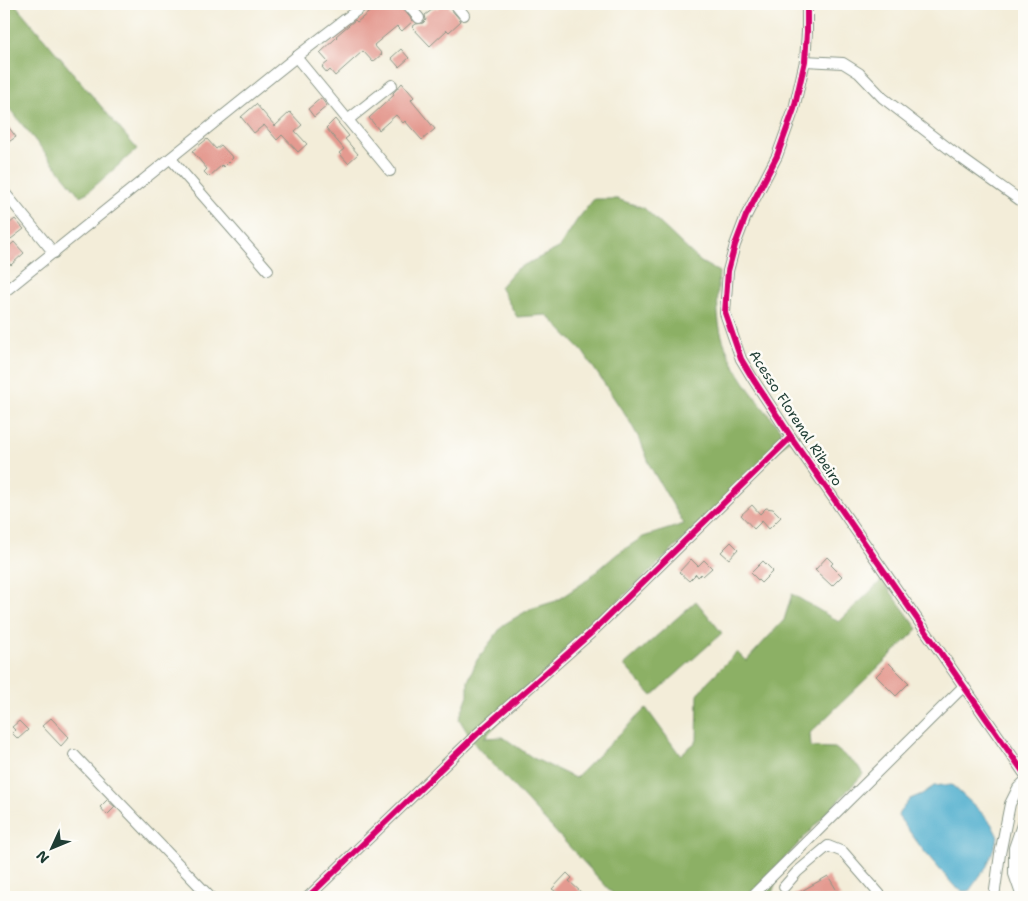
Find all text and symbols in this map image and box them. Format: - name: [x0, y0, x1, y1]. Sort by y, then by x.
- street label: Acesso Florenal Ribeiro: [745, 347, 847, 489]
- north arrow: [28, 824, 78, 874]
- text: N: [32, 847, 53, 867]

